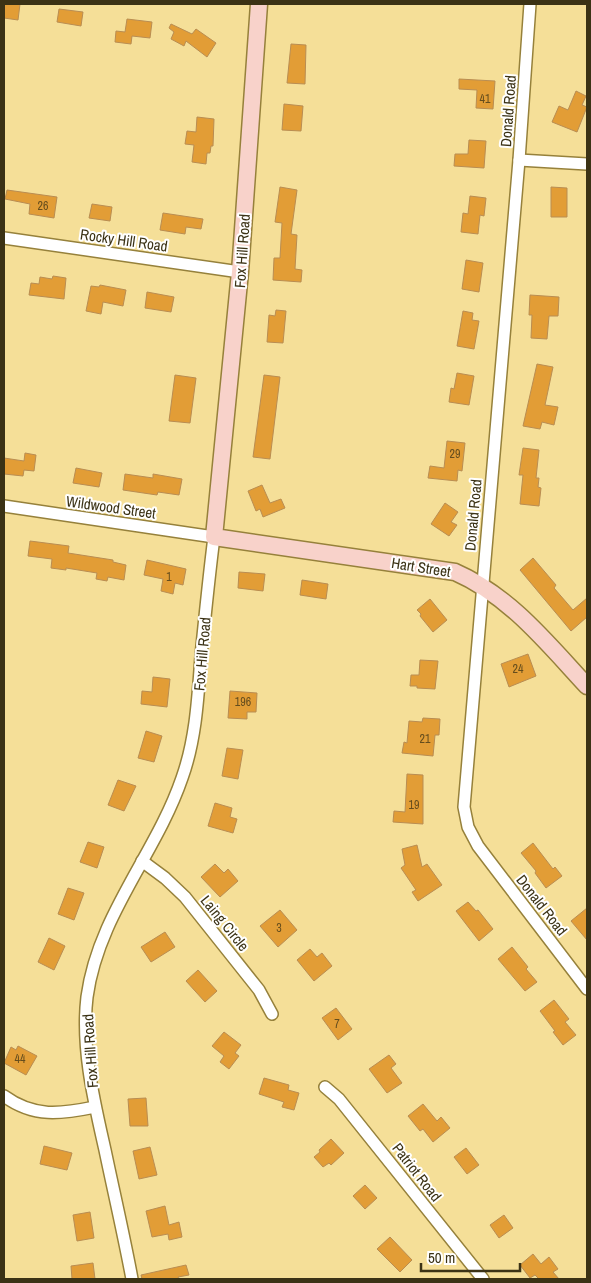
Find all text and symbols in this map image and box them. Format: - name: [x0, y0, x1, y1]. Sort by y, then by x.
- street label: Donald Road: [495, 74, 521, 148]
- house number: 41: [480, 91, 491, 107]
- house number: 26: [38, 198, 48, 214]
- street label: Fox Hill Road: [229, 213, 255, 289]
- street label: Rocky Hill Road: [79, 223, 169, 257]
- house number: 29: [450, 446, 460, 462]
- street label: Donald Road: [459, 478, 487, 552]
- street label: Wildwood Street: [65, 490, 158, 524]
- street label: Hart Street: [390, 552, 453, 582]
- house number: 1: [166, 569, 172, 585]
- street label: Fox Hill Road: [188, 616, 216, 692]
- house number: 24: [513, 661, 524, 677]
- house number: 196: [235, 694, 251, 710]
- house number: 21: [420, 731, 431, 747]
- house number: 19: [409, 797, 419, 813]
- street label: Donald Road: [512, 870, 572, 940]
- street label: Laing Circle: [196, 891, 254, 955]
- house number: 3: [276, 920, 282, 936]
- street label: Fox Hill Road: [77, 1013, 103, 1089]
- house number: 7: [334, 1016, 340, 1032]
- house number: 44: [15, 1051, 26, 1067]
- street label: Patriot Road: [387, 1138, 447, 1206]
- scale bar: [421, 1240, 520, 1272]
- text: 50 m: [428, 1247, 455, 1268]

